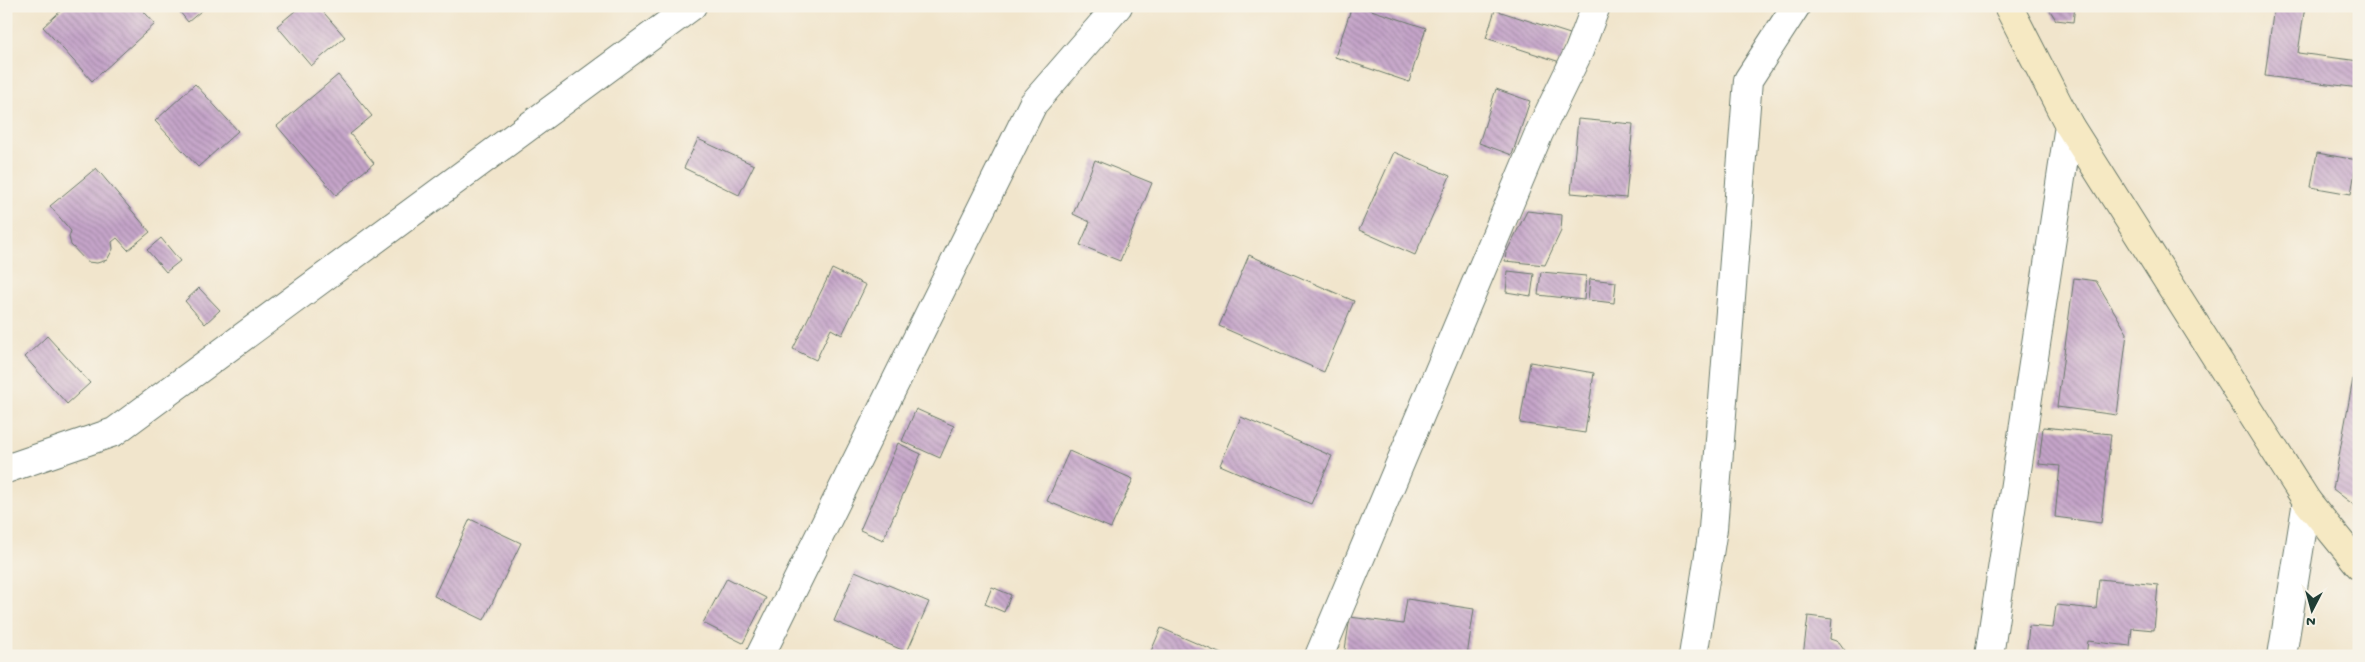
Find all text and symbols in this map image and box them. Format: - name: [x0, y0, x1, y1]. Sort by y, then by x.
- north arrow: [2288, 584, 2338, 634]
- text: N: [2305, 612, 2316, 629]

